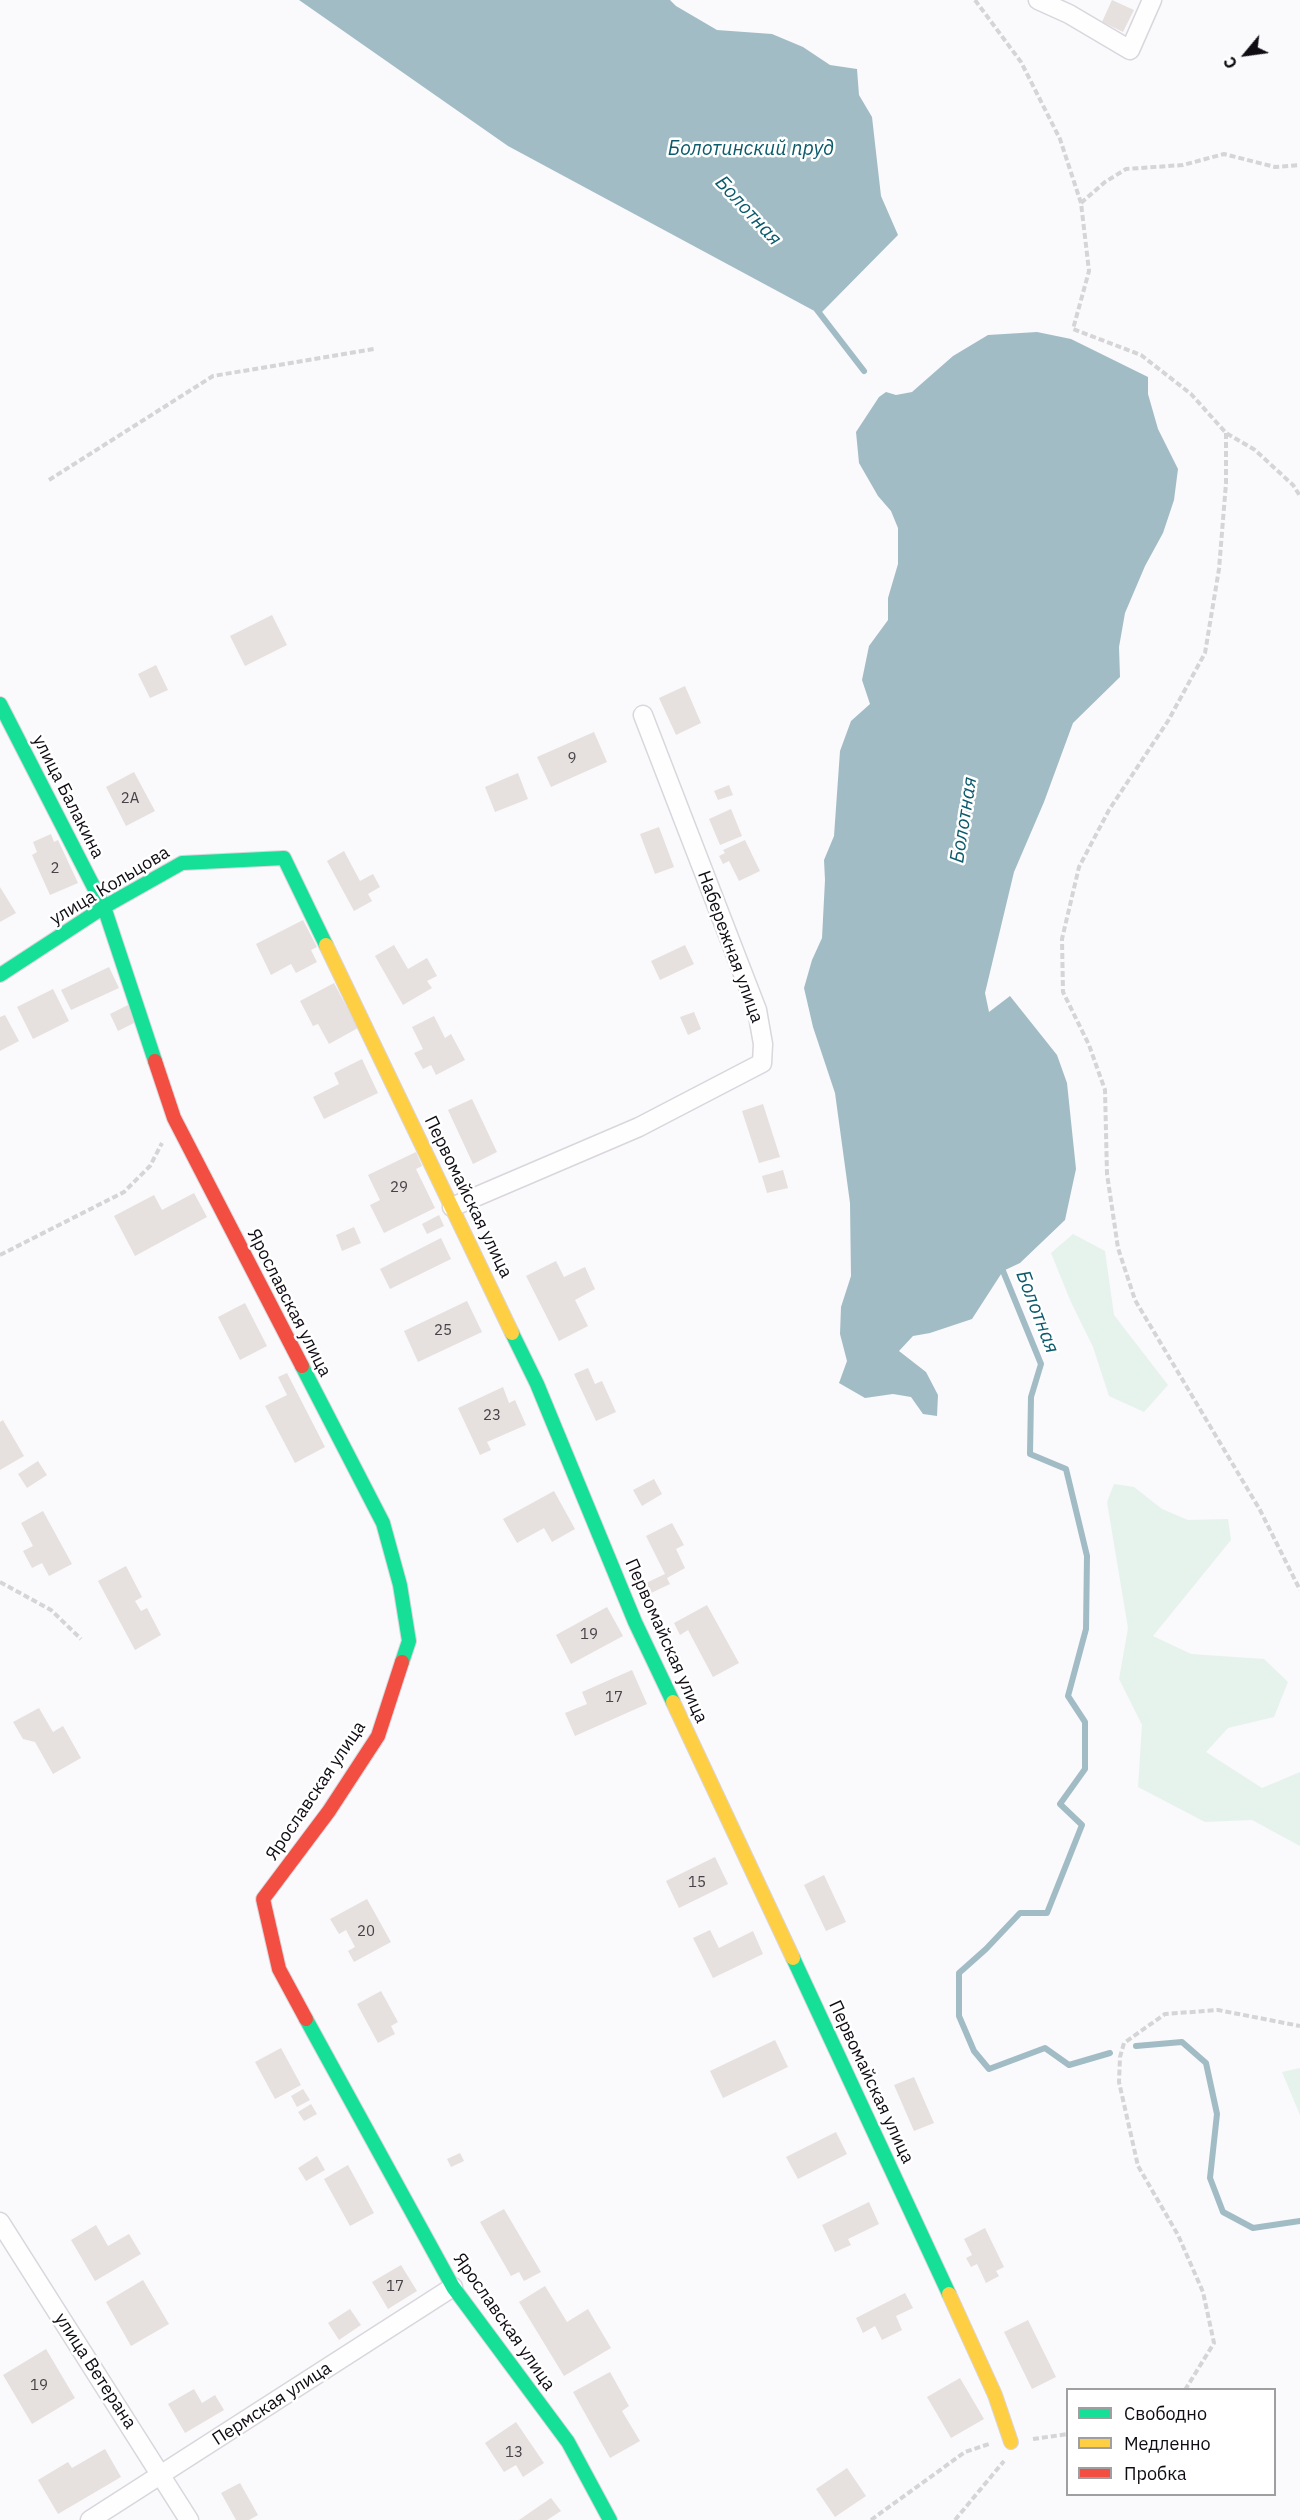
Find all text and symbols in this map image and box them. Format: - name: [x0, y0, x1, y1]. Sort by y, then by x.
- north arrow: [1216, 24, 1276, 84]
- text: С: [1219, 53, 1242, 72]
- water label: Болотинский пруд: [668, 137, 834, 161]
- water label: Болотная: [710, 171, 786, 251]
- street label: улица Балакина: [28, 732, 108, 862]
- house number: 9: [568, 750, 576, 768]
- water label: Болотная: [945, 775, 983, 865]
- house number: 2А: [121, 790, 139, 808]
- street label: улица Кольцова: [46, 842, 174, 930]
- house number: 2: [51, 860, 59, 878]
- street label: Набережная улица: [692, 868, 768, 1026]
- street label: Первомайская улица: [419, 1112, 517, 1282]
- house number: 29: [390, 1179, 408, 1197]
- street label: Ярославская улица: [242, 1225, 336, 1381]
- water label: Болотная: [1010, 1267, 1064, 1357]
- house number: 25: [434, 1322, 452, 1340]
- house number: 23: [483, 1407, 501, 1425]
- street label: Первомайская улица: [620, 1555, 712, 1727]
- house number: 19: [580, 1626, 598, 1644]
- house number: 17: [605, 1689, 623, 1707]
- street label: Ярославская улица: [261, 1717, 371, 1865]
- house number: 15: [688, 1874, 706, 1892]
- house number: 20: [357, 1923, 375, 1941]
- street label: Первомайская улица: [824, 1997, 918, 2167]
- street label: Ярославская улица: [448, 2249, 560, 2395]
- house number: 17: [386, 2278, 404, 2296]
- street label: улица Ветерана: [49, 2309, 141, 2433]
- street label: Пермская улица: [208, 2358, 336, 2450]
- house number: 19: [30, 2377, 48, 2395]
- legend: [1066, 2388, 1276, 2496]
- text: Свободно: [1124, 2402, 1207, 2425]
- text: Медленно: [1124, 2432, 1211, 2455]
- house number: 13: [505, 2444, 523, 2462]
- text: Пробка: [1124, 2462, 1187, 2485]

